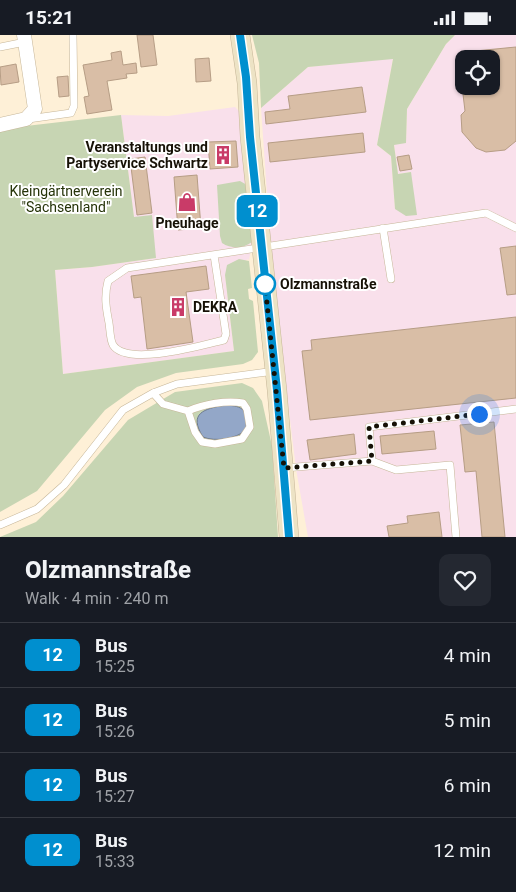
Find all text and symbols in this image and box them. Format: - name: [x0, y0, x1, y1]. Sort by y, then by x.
- text: 15:21: [25, 6, 74, 29]
- map controls: [455, 50, 500, 95]
- button: locate: [455, 50, 500, 95]
- place label: Veranstaltungs und Partyservice Schwartz: [66, 139, 208, 171]
- building icon: Veranstaltungs und Partyservice Schwartz: [212, 144, 234, 166]
- park label: Kleingärtnerverein "Sachsenland": [9, 183, 123, 215]
- shop icon: Pneuhage: [176, 191, 198, 213]
- line badge: 12: [234, 195, 280, 227]
- text: 12: [247, 200, 267, 221]
- place label: Pneuhage: [155, 215, 219, 231]
- marker: Olzmannstraße: [254, 273, 276, 295]
- place label: Olzmannstraße: [280, 276, 377, 292]
- building icon: DEKRA: [167, 296, 189, 318]
- place label: DEKRA: [193, 299, 238, 315]
- your location: [467, 402, 492, 427]
- button: heart: [439, 554, 491, 606]
- text: Olzmannstraße: [25, 556, 191, 584]
- text: Walk · 4 min · 240 m: [25, 589, 169, 608]
- text: Bus: [95, 634, 128, 657]
- text: 12: [42, 644, 63, 665]
- text: 4 min: [444, 644, 491, 667]
- text: 15:25: [95, 657, 135, 676]
- text: Bus: [95, 699, 128, 722]
- text: 12: [42, 709, 63, 730]
- text: 5 min: [444, 709, 491, 732]
- text: 15:26: [95, 722, 135, 741]
- text: Bus: [95, 764, 128, 787]
- text: 12: [42, 774, 63, 795]
- text: 6 min: [444, 774, 491, 797]
- text: 15:27: [95, 787, 135, 806]
- text: Bus: [95, 829, 128, 852]
- text: 12: [42, 839, 63, 860]
- text: 12 min: [433, 839, 491, 862]
- text: 15:33: [95, 852, 135, 871]

